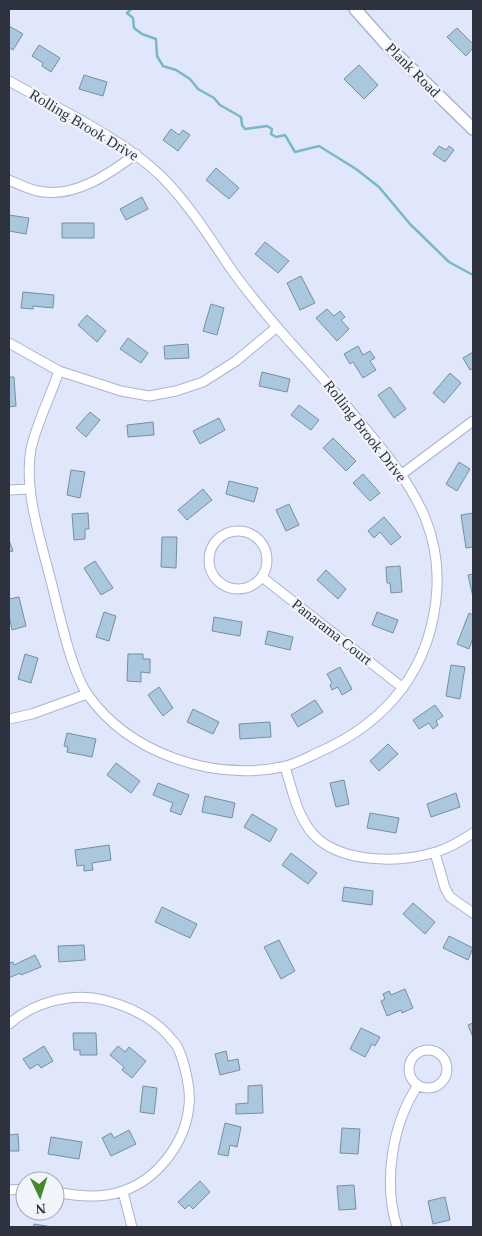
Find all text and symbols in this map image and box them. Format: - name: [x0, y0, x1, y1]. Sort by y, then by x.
- street label: Plank Road: [383, 40, 444, 101]
- street label: Rolling Brook Drive: [27, 86, 142, 164]
- street label: Rolling Brook Drive: [320, 377, 410, 485]
- street label: Panarama Court: [289, 596, 376, 669]
- north arrow: [15, 1171, 65, 1221]
- text: N: [35, 1201, 46, 1216]

